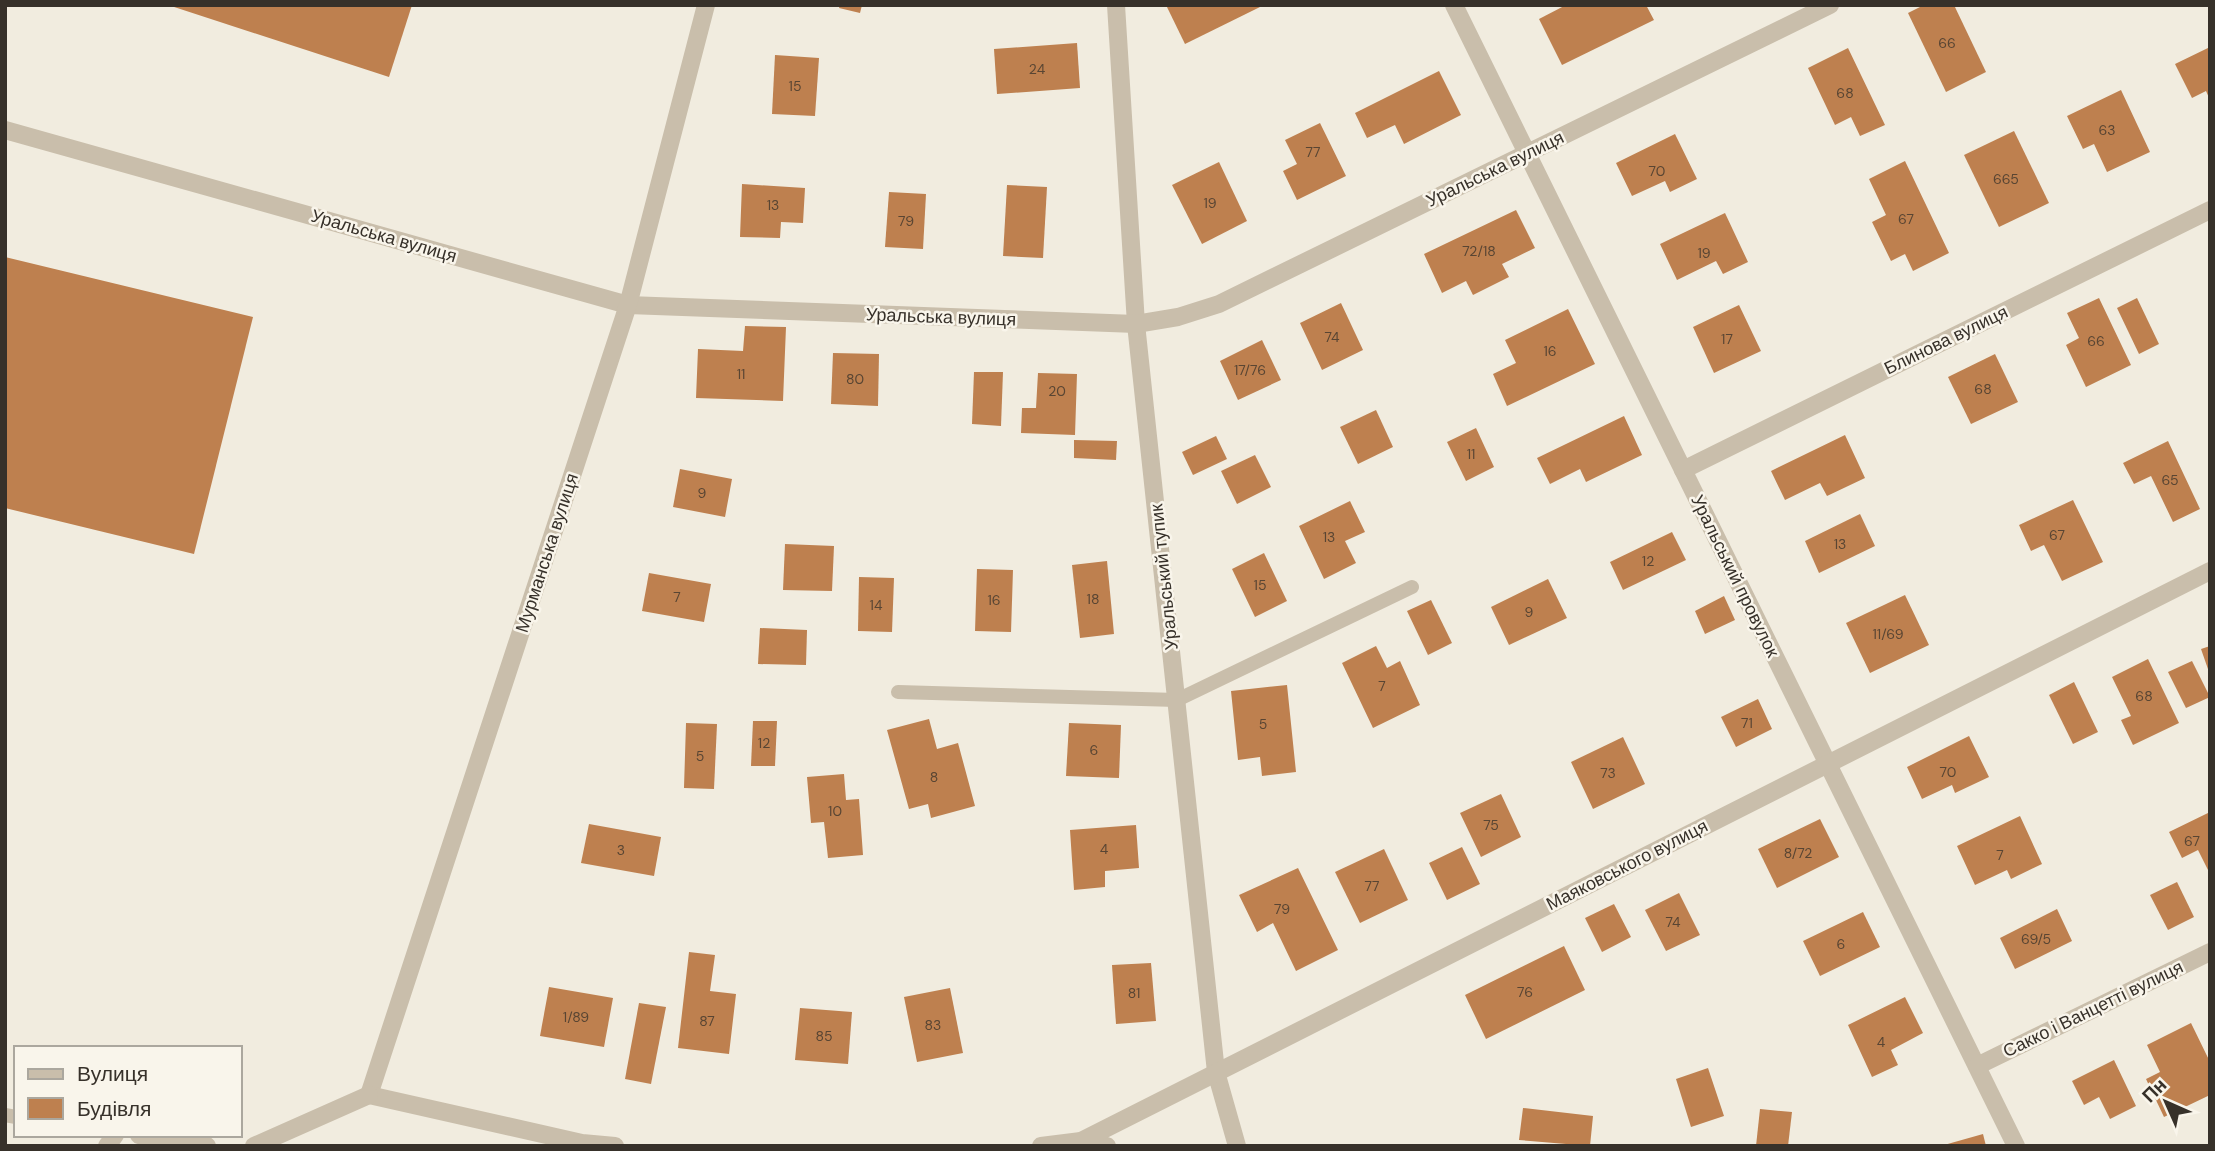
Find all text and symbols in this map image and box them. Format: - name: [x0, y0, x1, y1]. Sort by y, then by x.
- house number: 66: [1938, 34, 1956, 52]
- house number: 24: [1029, 60, 1046, 78]
- house number: 15: [789, 77, 801, 95]
- house number: 68: [1836, 84, 1854, 102]
- house number: 63: [2098, 121, 2116, 139]
- street label: Уральська вулиця: [1422, 125, 1568, 213]
- house number: 77: [1306, 143, 1320, 161]
- house number: 70: [1649, 162, 1665, 180]
- house number: 665: [1993, 170, 2019, 188]
- house number: 19: [1203, 194, 1217, 212]
- house number: 13: [767, 196, 779, 214]
- street label: Уральська вулиця: [308, 204, 460, 268]
- house number: 67: [1898, 210, 1914, 228]
- house number: 79: [898, 212, 914, 230]
- house number: 72/18: [1462, 242, 1496, 260]
- house number: 19: [1697, 244, 1711, 262]
- street label: Блинова вулиця: [1880, 300, 2012, 380]
- street label: Уральська вулиця: [865, 302, 1017, 332]
- house number: 74: [1324, 328, 1340, 346]
- house number: 17: [1721, 330, 1733, 348]
- house number: 66: [2087, 332, 2105, 350]
- house number: 16: [1543, 342, 1557, 360]
- house number: 17/76: [1234, 361, 1266, 379]
- house number: 11: [737, 365, 745, 383]
- house number: 80: [846, 370, 864, 388]
- house number: 68: [1974, 380, 1992, 398]
- house number: 20: [1048, 382, 1066, 400]
- house number: 11: [1467, 445, 1475, 463]
- street label: Мурманська вулиця: [510, 470, 584, 636]
- house number: 65: [2161, 471, 2179, 489]
- house number: 9: [698, 484, 707, 502]
- street label: Уральський провулок: [1685, 491, 1785, 661]
- street label: Уральський тупик: [1144, 503, 1184, 651]
- house number: 67: [2049, 526, 2065, 544]
- house number: 13: [1323, 528, 1335, 546]
- house number: 13: [1834, 535, 1846, 553]
- house number: 12: [1642, 552, 1654, 570]
- house number: 15: [1254, 576, 1266, 594]
- house number: 7: [673, 588, 681, 606]
- house number: 18: [1087, 590, 1099, 608]
- house number: 16: [987, 591, 1001, 609]
- house number: 14: [870, 596, 883, 614]
- house number: 9: [1525, 603, 1534, 621]
- house number: 11/69: [1872, 625, 1904, 643]
- house number: 7: [1378, 677, 1386, 695]
- house number: 68: [2135, 687, 2153, 705]
- house number: 71: [1741, 714, 1753, 732]
- house number: 5: [1259, 715, 1267, 733]
- house number: 12: [758, 734, 770, 752]
- house number: 6: [1090, 741, 1098, 759]
- house number: 5: [696, 747, 704, 765]
- house number: 70: [1940, 763, 1956, 781]
- house number: 73: [1600, 764, 1616, 782]
- house number: 8: [930, 768, 938, 786]
- house number: 10: [828, 802, 842, 820]
- street label: Маяковського вулиця: [1542, 814, 1712, 916]
- house number: 75: [1483, 816, 1499, 834]
- house number: 67: [2184, 832, 2200, 850]
- house number: 4: [1100, 840, 1109, 858]
- house number: 3: [617, 841, 625, 859]
- house number: 8/72: [1784, 844, 1812, 862]
- house number: 7: [1996, 846, 2004, 864]
- house number: 77: [1365, 877, 1379, 895]
- house number: 79: [1274, 900, 1290, 918]
- house number: 74: [1665, 913, 1681, 931]
- house number: 69/5: [2021, 930, 2051, 948]
- house number: 6: [1837, 935, 1845, 953]
- street label: Сакко і Ванцетті вулиця: [1999, 955, 2187, 1063]
- house number: 76: [1517, 983, 1533, 1001]
- house number: 81: [1128, 984, 1140, 1002]
- house number: 1/89: [563, 1008, 589, 1026]
- house number: 87: [699, 1012, 715, 1030]
- house number: 83: [925, 1016, 941, 1034]
- house number: 85: [815, 1027, 833, 1045]
- house number: 4: [1877, 1033, 1886, 1051]
- legend: [14, 1046, 242, 1137]
- text: Вулиця: [77, 1060, 148, 1088]
- north arrow: [2131, 1067, 2201, 1137]
- text: Пн: [2137, 1073, 2172, 1108]
- text: Будівля: [77, 1095, 151, 1123]

